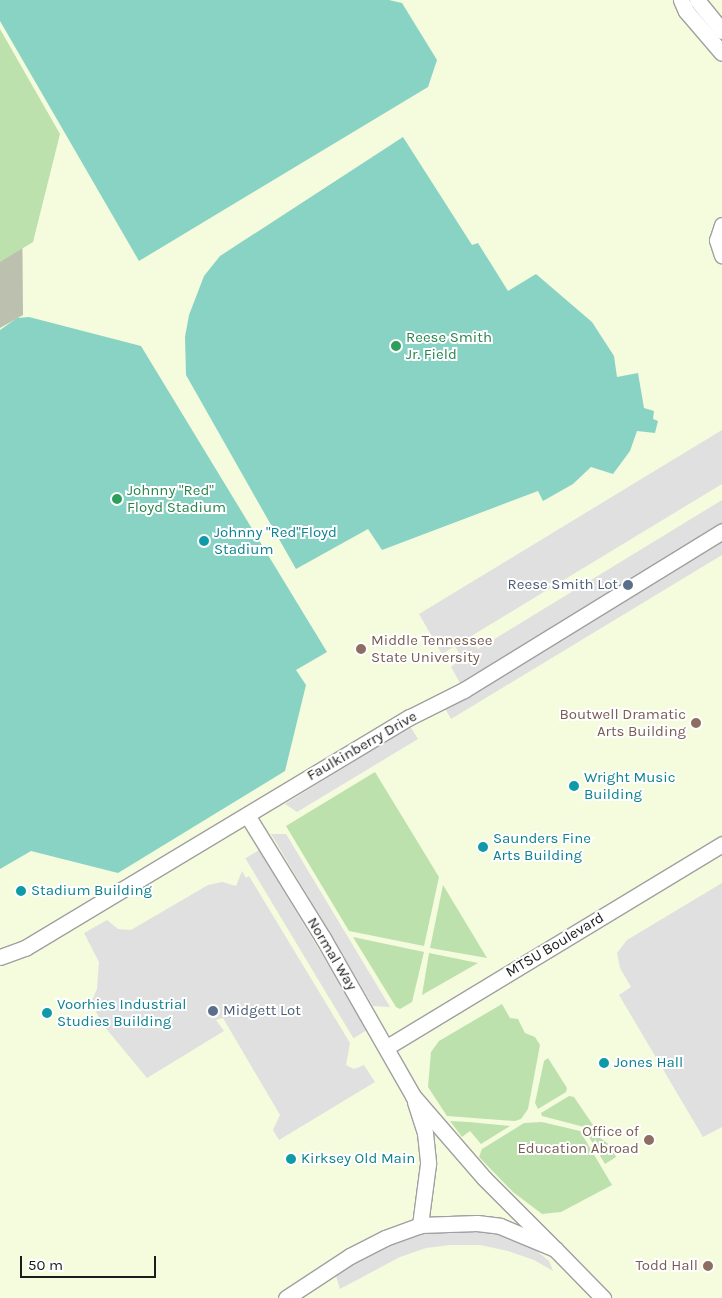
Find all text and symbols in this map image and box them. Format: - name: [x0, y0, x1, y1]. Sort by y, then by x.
- place label: Reese Smith Jr. Field: [406, 328, 492, 363]
- marker: Reese Smith Jr. Field: [390, 340, 402, 352]
- place label: Johnny "Red" Floyd Stadium: [127, 481, 226, 516]
- marker: Johnny "Red" Floyd Stadium: [111, 493, 123, 505]
- place label: Johnny "Red"Floyd Stadium: [214, 523, 337, 558]
- marker: Johnny "Red"Floyd Stadium: [198, 535, 210, 547]
- place label: Reese Smith Lot: [508, 576, 618, 594]
- marker: Reese Smith Lot: [622, 579, 634, 591]
- place label: Middle Tennessee State University: [371, 631, 492, 666]
- marker: Middle Tennessee State University: [355, 643, 367, 655]
- place label: Boutwell Dramatic Arts Building: [560, 705, 686, 740]
- street label: Faulkinberry Drive: [304, 707, 420, 785]
- marker: Boutwell Dramatic Arts Building: [690, 717, 702, 729]
- place label: Wright Music Building: [584, 768, 675, 803]
- marker: Wright Music Building: [568, 780, 580, 792]
- place label: Saunders Fine Arts Building: [493, 829, 591, 864]
- marker: Saunders Fine Arts Building: [477, 841, 489, 853]
- place label: Stadium Building: [31, 882, 152, 900]
- marker: Stadium Building: [15, 885, 27, 897]
- street label: MTSU Boulevard: [503, 909, 607, 981]
- street label: Normal Way: [303, 914, 361, 994]
- place label: Voorhies Industrial Studies Building: [57, 995, 187, 1030]
- place label: Midgett Lot: [223, 1002, 301, 1020]
- marker: Midgett Lot: [207, 1005, 219, 1017]
- marker: Voorhies Industrial Studies Building: [41, 1007, 53, 1019]
- place label: Jones Hall: [614, 1054, 683, 1072]
- marker: Jones Hall: [598, 1057, 610, 1069]
- place label: Office of Education Abroad: [517, 1122, 639, 1157]
- marker: Office of Education Abroad: [643, 1134, 655, 1146]
- place label: Kirksey Old Main: [301, 1150, 415, 1168]
- marker: Kirksey Old Main: [285, 1153, 297, 1165]
- scale bar: [22, 1246, 159, 1278]
- text: 50 m: [28, 1256, 63, 1274]
- place label: Todd Hall: [635, 1257, 698, 1275]
- marker: Todd Hall: [702, 1260, 714, 1272]

